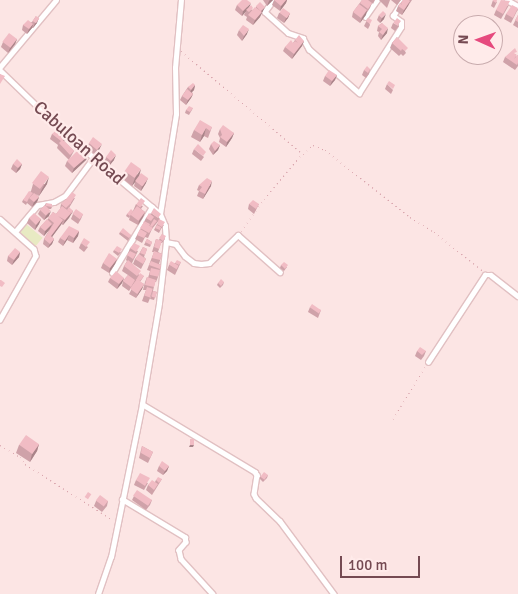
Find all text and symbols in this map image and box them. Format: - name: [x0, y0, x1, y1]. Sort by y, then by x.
- north arrow: [453, 15, 503, 65]
- text: N: [455, 34, 472, 45]
- street label: Cabuloan Road: [29, 96, 129, 190]
- scale bar: [343, 546, 423, 578]
- text: 100 m: [348, 556, 388, 574]

